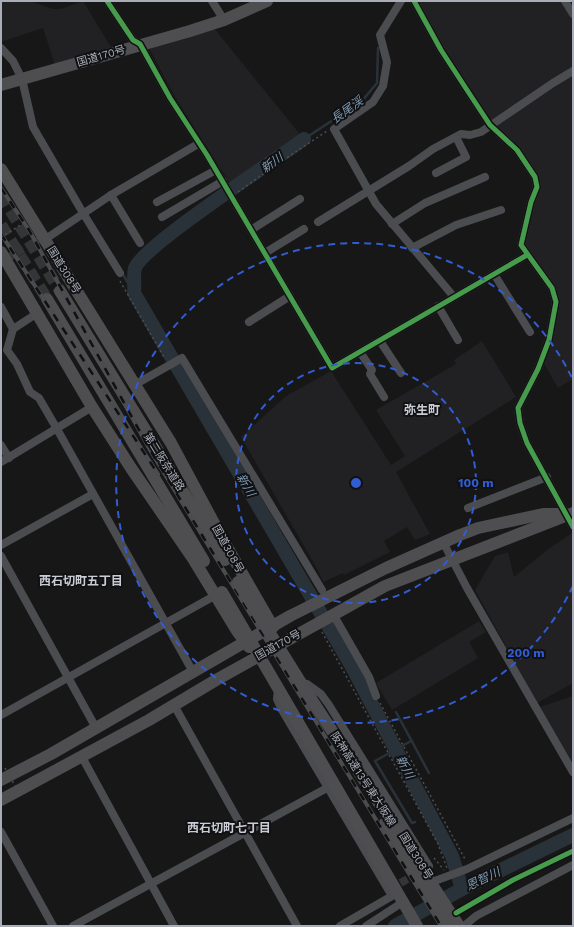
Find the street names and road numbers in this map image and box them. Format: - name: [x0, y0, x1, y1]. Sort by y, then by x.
- street label: 国道170号: [75, 43, 127, 69]
- street label: 国道308号: [44, 244, 84, 296]
- street label: 第二阪奈道路: [141, 431, 187, 493]
- street label: 国道308号: [209, 523, 247, 575]
- street label: 国道170号: [253, 627, 303, 663]
- street label: 阪神高速13号東大阪線: [328, 729, 398, 829]
- street label: 国道308号: [396, 830, 436, 882]

